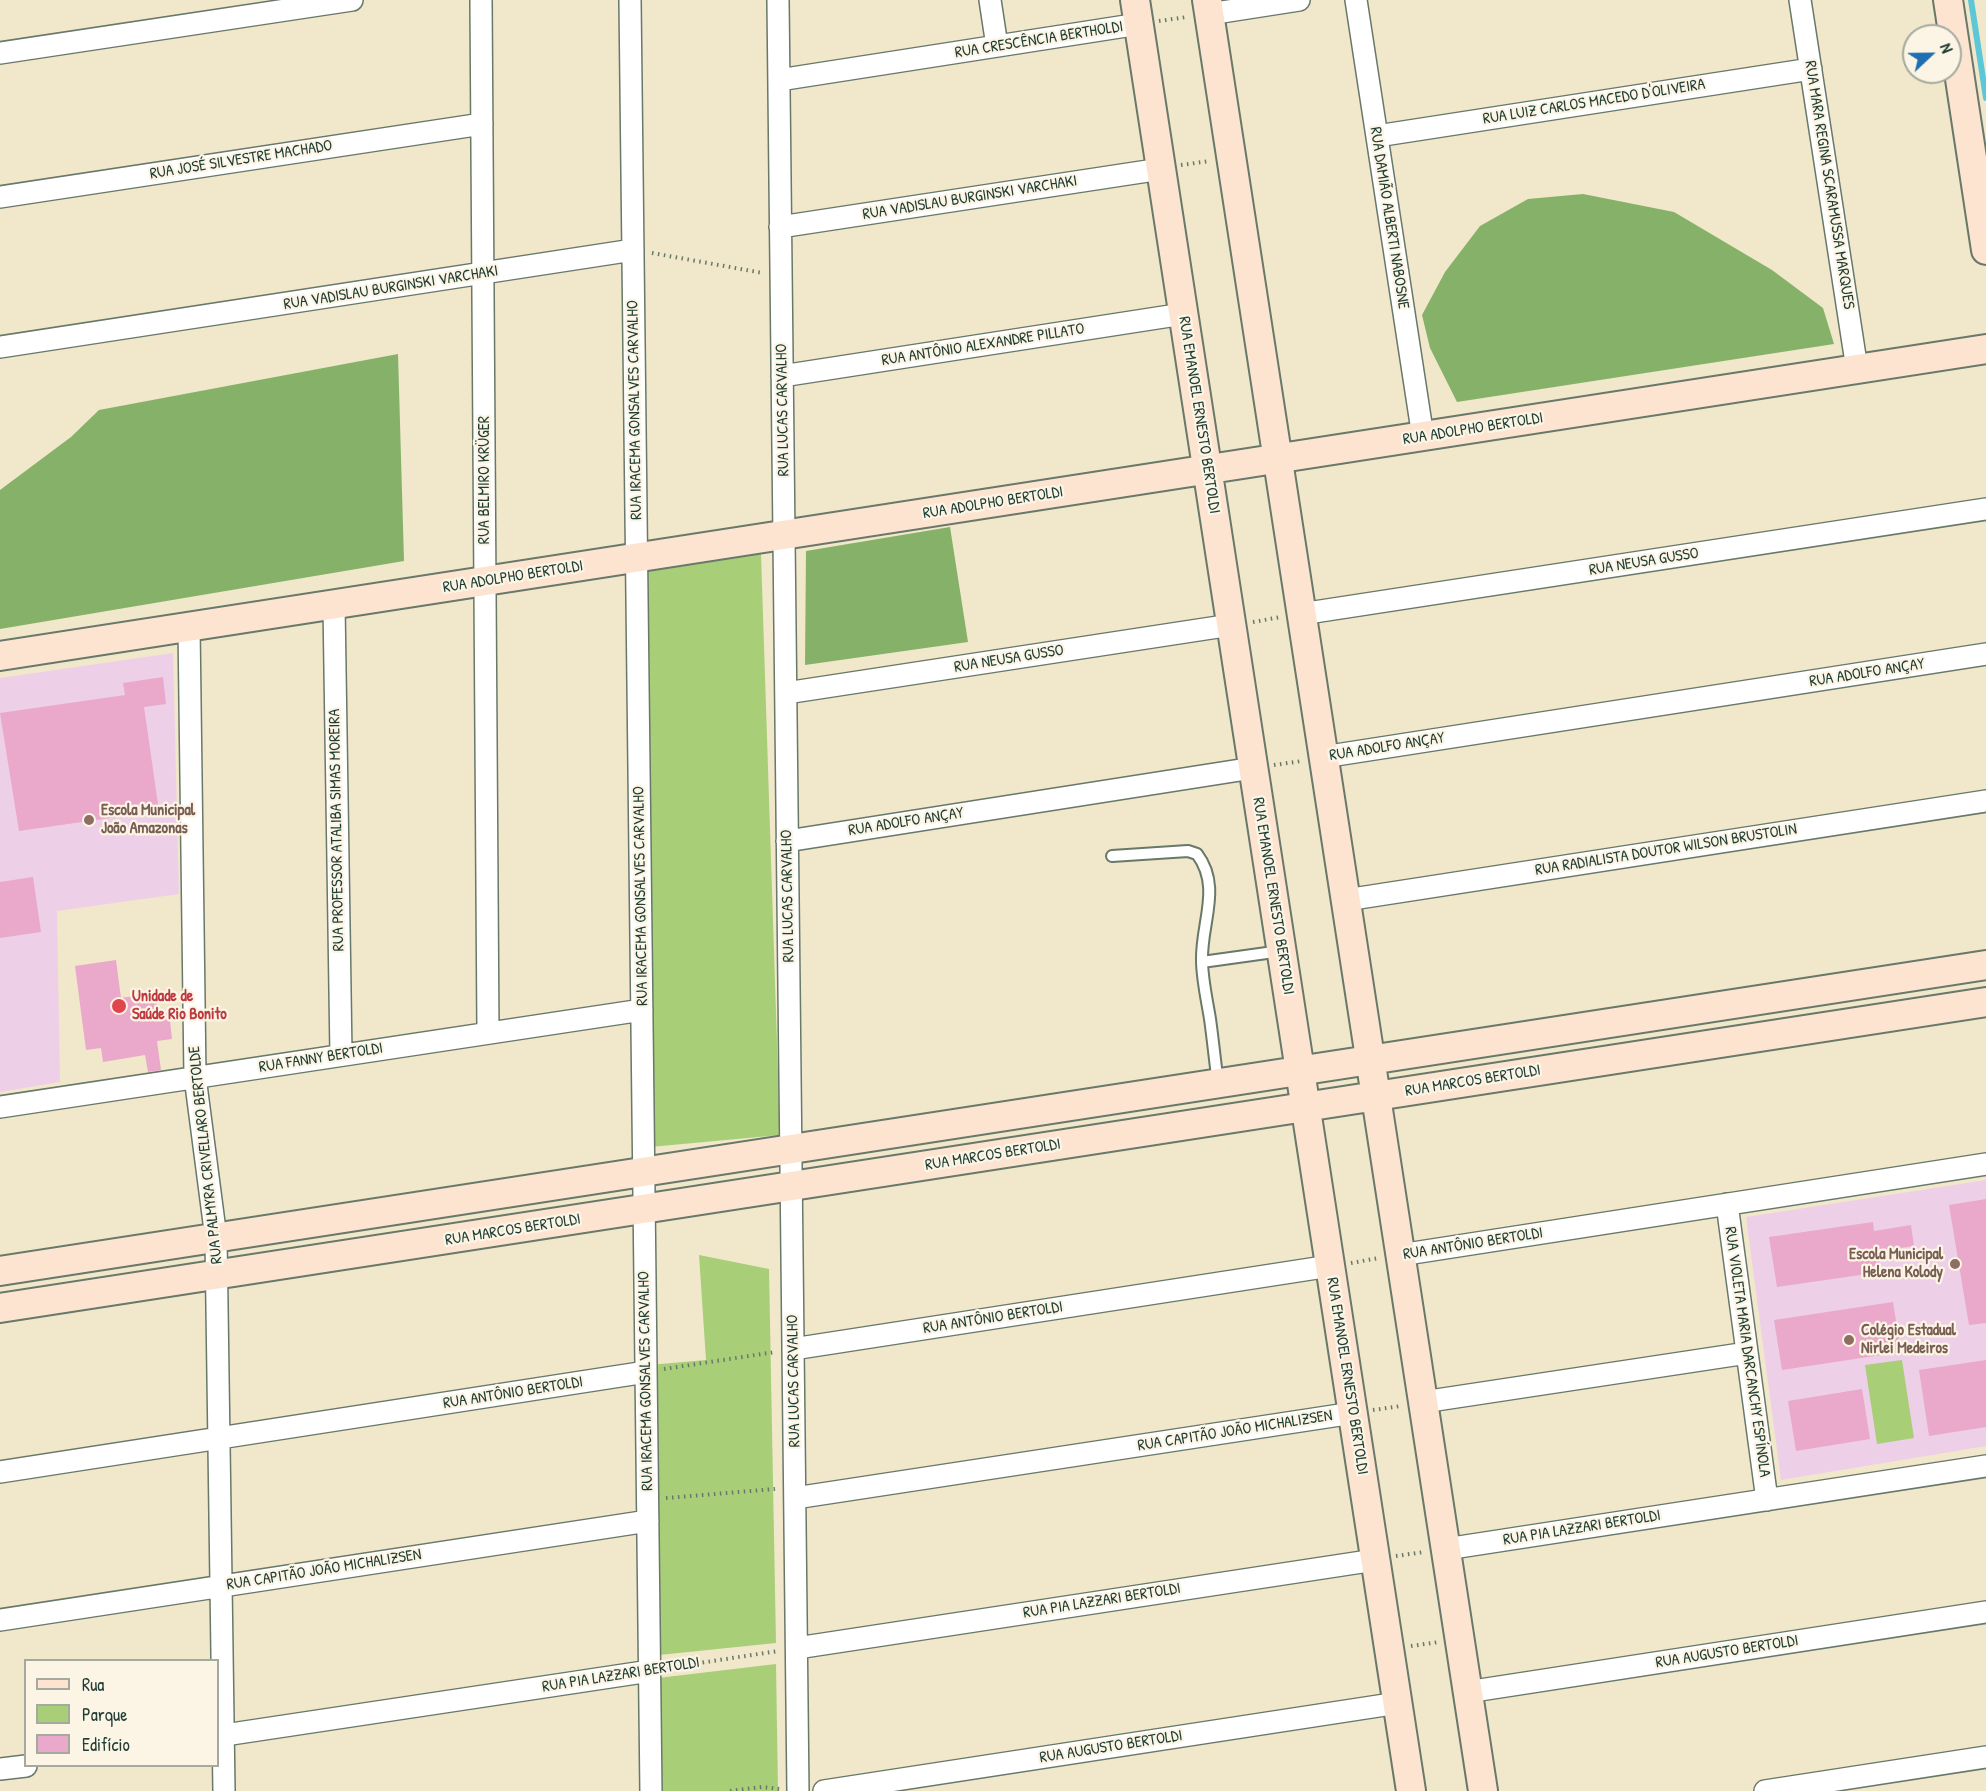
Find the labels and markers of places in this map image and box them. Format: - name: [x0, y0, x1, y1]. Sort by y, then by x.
- place label: Escola Municipal João Amazonas: [101, 801, 195, 839]
- marker: Escola Municipal João Amazonas: [82, 813, 96, 827]
- place label: Unidade de Saúde Rio Bonito: [132, 987, 227, 1025]
- marker: Unidade de Saúde Rio Bonito: [110, 997, 128, 1015]
- place label: Escola Municipal Helena Kolody: [1849, 1245, 1943, 1283]
- marker: Escola Municipal Helena Kolody: [1948, 1257, 1962, 1271]
- place label: Colégio Estadual Nirlei Medeiros: [1861, 1321, 1956, 1359]
- marker: Colégio Estadual Nirlei Medeiros: [1842, 1333, 1856, 1347]

